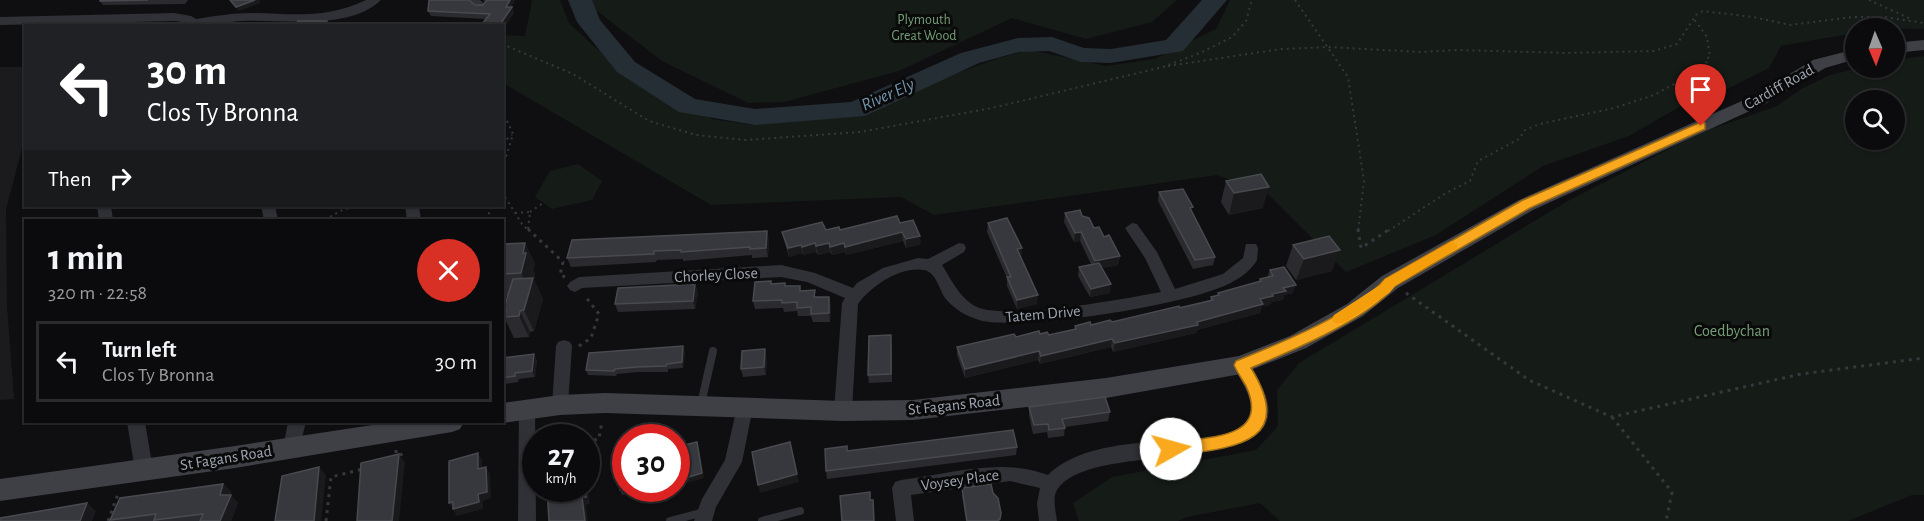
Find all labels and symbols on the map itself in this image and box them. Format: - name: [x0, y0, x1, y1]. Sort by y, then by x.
- park label: Plymouth Great Wood: [891, 13, 957, 43]
- north arrow: [1845, 18, 1905, 78]
- street label: Cardiff Road: [1741, 61, 1817, 113]
- pin: [1675, 64, 1726, 126]
- water label: River Ely: [859, 75, 918, 115]
- street label: Chorley Close: [674, 265, 758, 286]
- street label: Tatem Drive: [1005, 303, 1081, 325]
- park label: Coedbychan: [1694, 323, 1770, 340]
- street label: St Fagans Road: [907, 392, 1001, 418]
- position arrow: [1139, 417, 1203, 481]
- speed limit sign: 30: [612, 424, 690, 502]
- street label: St Fagans Road: [179, 443, 273, 473]
- street label: Voysey Place: [920, 467, 1000, 494]

